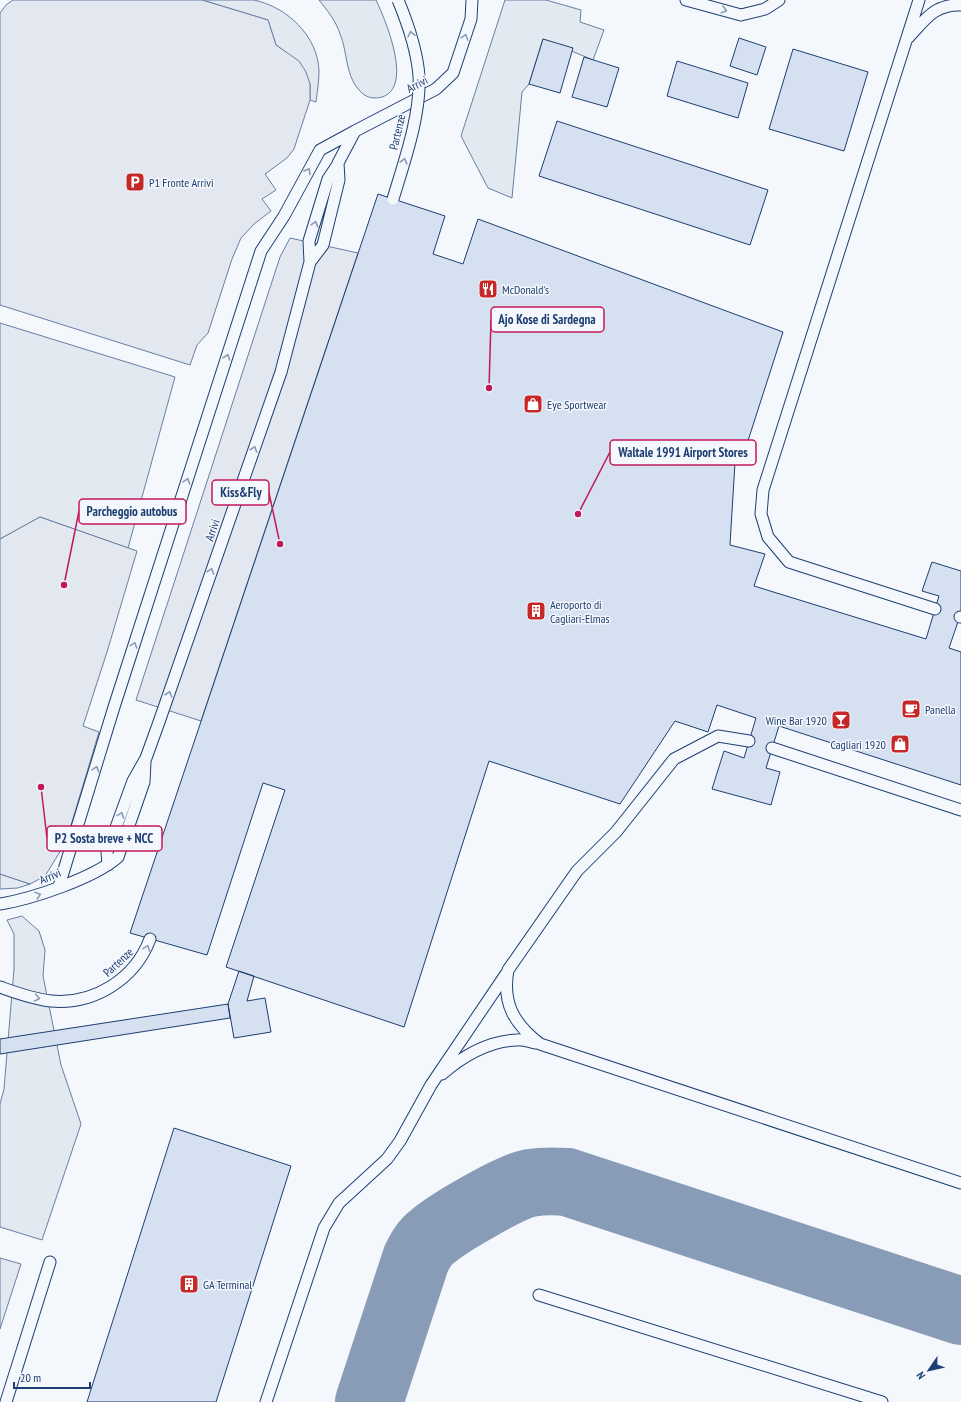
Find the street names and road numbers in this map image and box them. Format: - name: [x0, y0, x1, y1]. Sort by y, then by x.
- street label: Arrivi: [404, 72, 430, 96]
- street label: Partenze: [386, 113, 408, 151]
- street label: Arrivi: [201, 517, 223, 543]
- street label: Arrivi: [37, 865, 63, 887]
- street label: Partenze: [100, 944, 136, 980]

